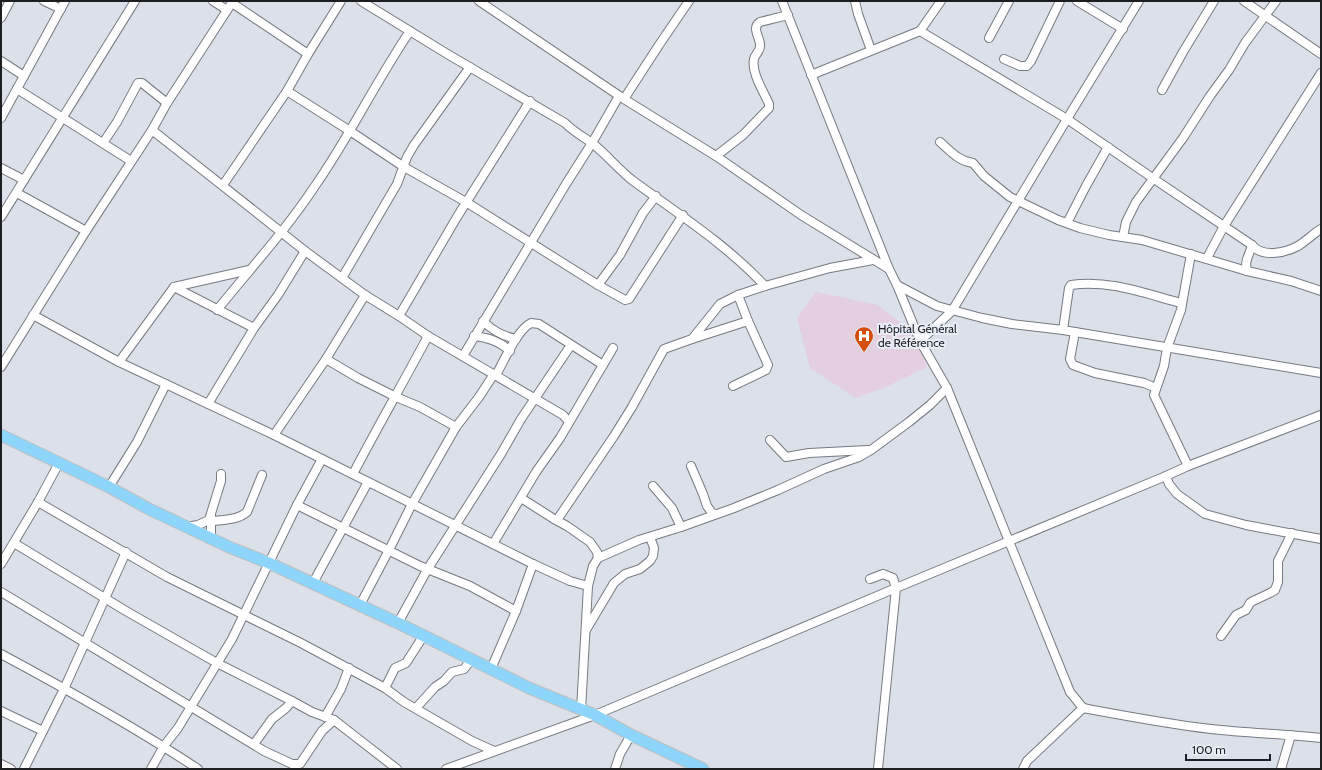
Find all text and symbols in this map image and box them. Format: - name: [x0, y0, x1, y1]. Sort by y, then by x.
- place label: Hôpital Général de Référence: [878, 321, 957, 350]
- hospital icon: Hôpital Général de Référence: [853, 325, 875, 353]
- scale bar: [1186, 736, 1270, 762]
- text: 100 m: [1192, 742, 1226, 757]

